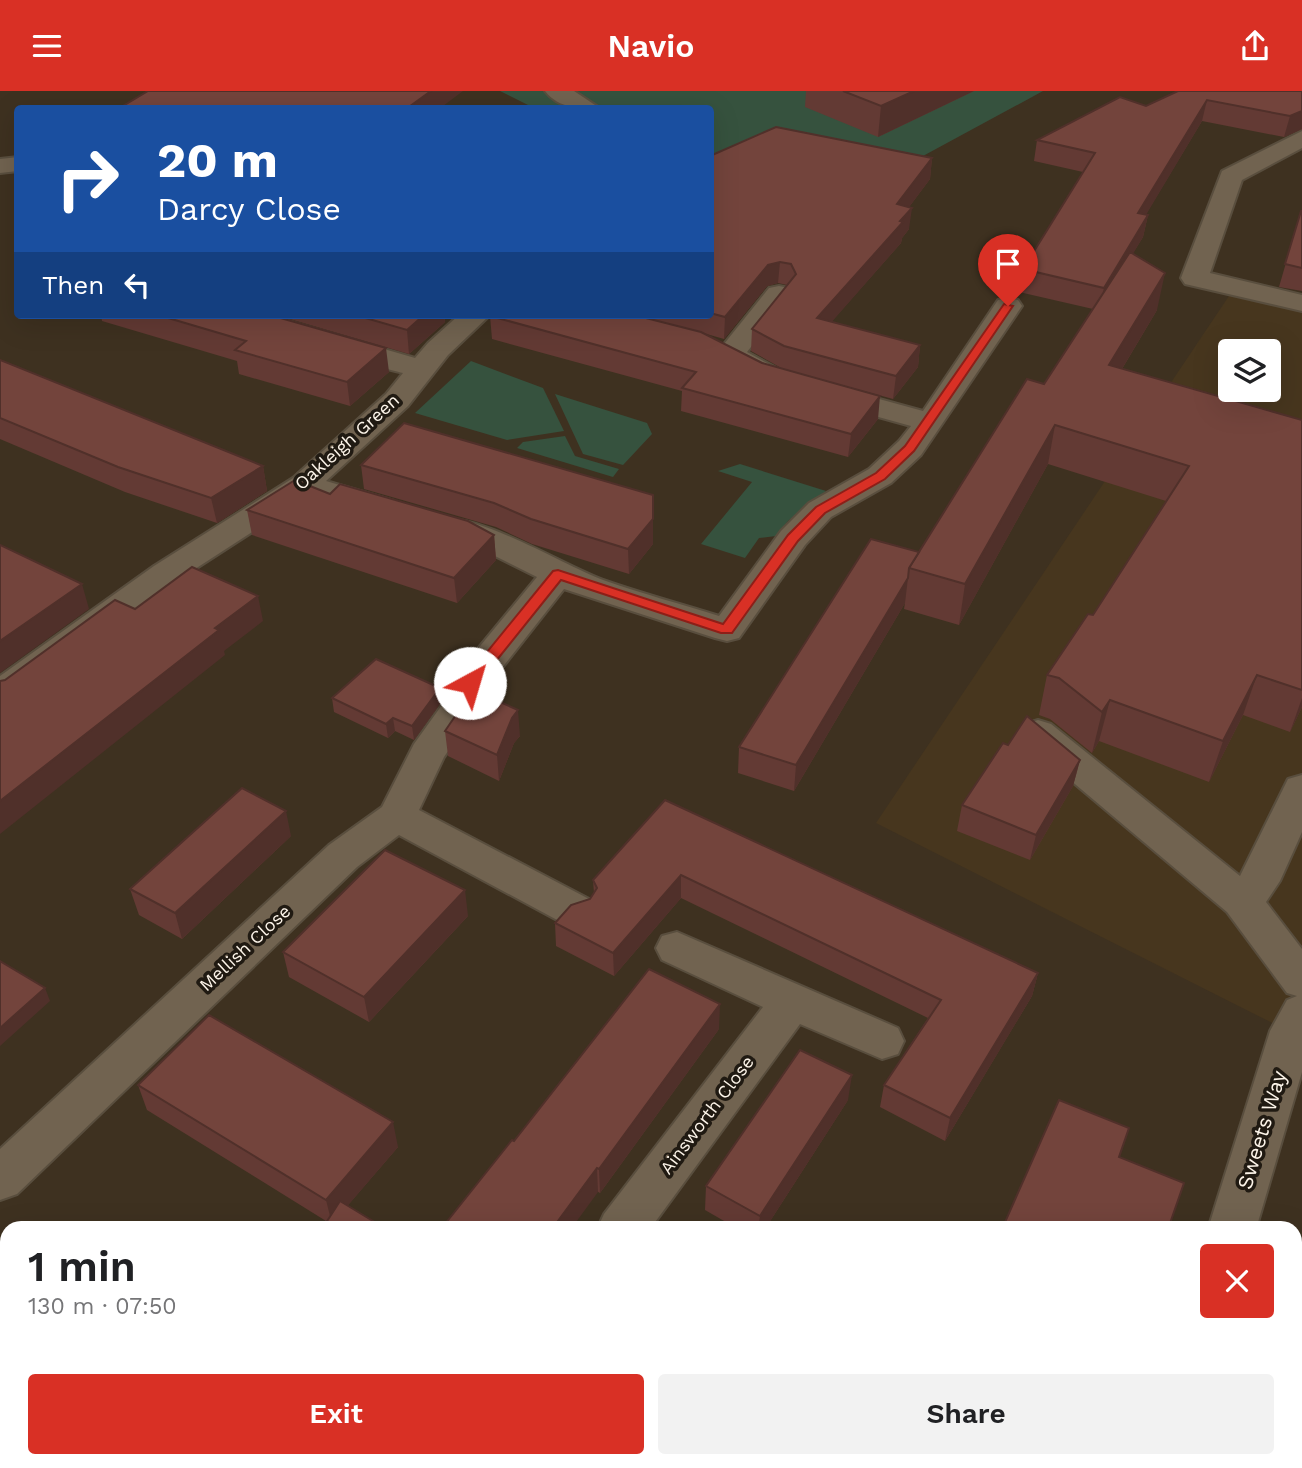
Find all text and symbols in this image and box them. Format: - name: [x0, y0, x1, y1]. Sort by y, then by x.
- icon: menu: [28, 27, 66, 65]
- text: Navio: [608, 27, 694, 65]
- icon: share: [1236, 27, 1274, 65]
- text: 20 m: [157, 131, 278, 189]
- icon: right: [42, 133, 133, 224]
- text: Darcy Close: [157, 190, 341, 228]
- pin: [978, 234, 1038, 306]
- icon: arrive: [989, 245, 1027, 283]
- icon: left: [118, 266, 156, 304]
- text: Then: [42, 270, 104, 300]
- map controls: [1218, 339, 1281, 402]
- button: layers: [1218, 339, 1281, 402]
- street label: Oakleigh Green: [290, 389, 403, 494]
- position arrow: [433, 646, 507, 720]
- street label: Mellish Close: [195, 900, 295, 995]
- street label: Ainsworth Close: [655, 1051, 758, 1178]
- street label: Sweets Way: [1232, 1067, 1291, 1192]
- text: 1 min: [28, 1242, 136, 1291]
- button: close: [1200, 1244, 1274, 1318]
- text: 130 m · 07:50: [28, 1293, 177, 1320]
- button: Exit: [28, 1374, 644, 1454]
- button: Share: [658, 1374, 1274, 1454]

